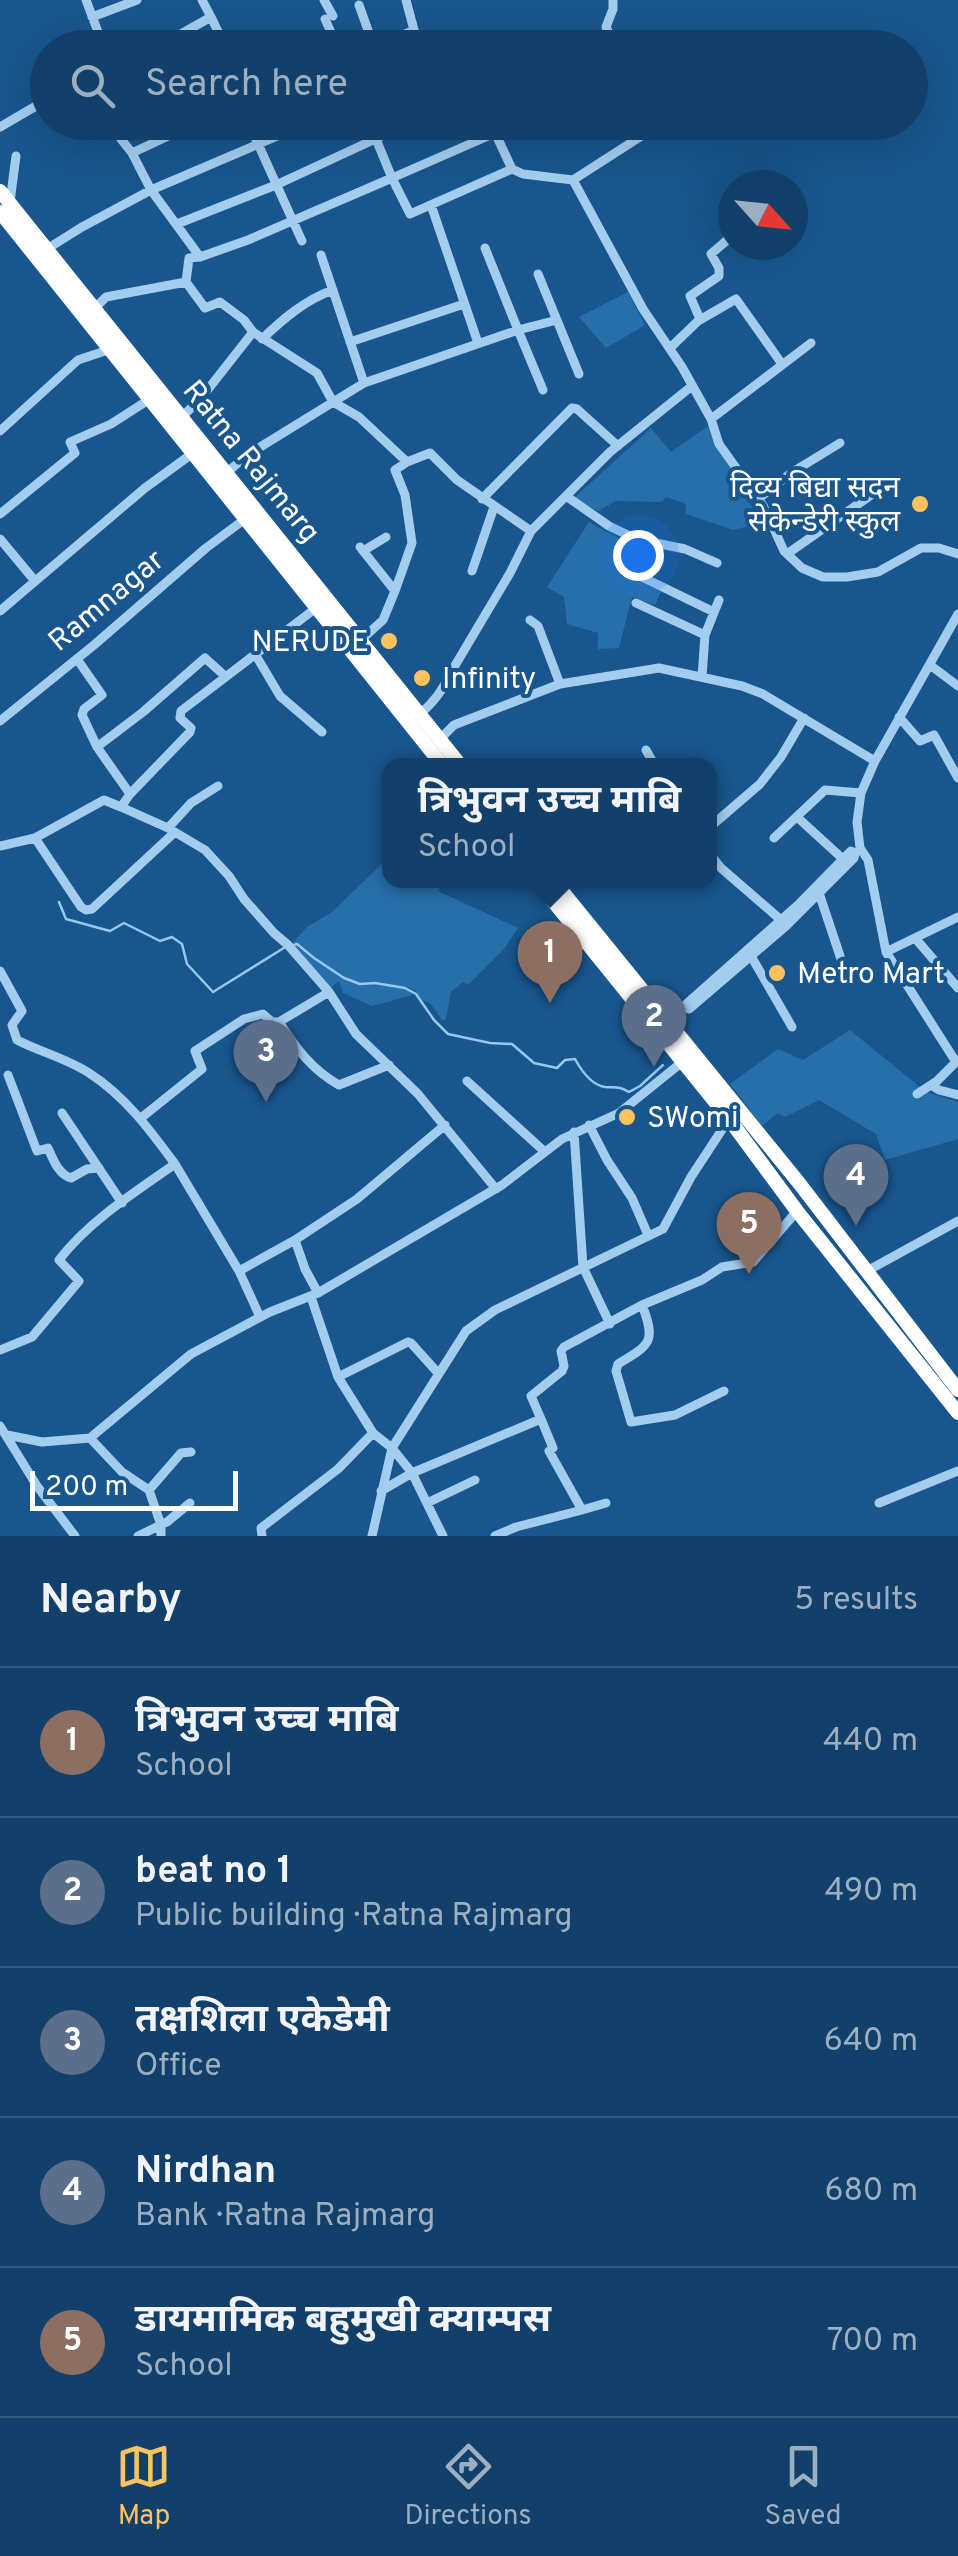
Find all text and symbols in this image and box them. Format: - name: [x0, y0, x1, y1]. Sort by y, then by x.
- search box: [30, 30, 928, 140]
- icon: search: [65, 58, 120, 113]
- text: Search here: [145, 61, 348, 110]
- north arrow: [718, 170, 808, 260]
- street label: Ratna Rajmarg: [173, 374, 327, 551]
- place label: दिव्य बिद्या सदन सेकेन्डेरी स्कुल: [730, 470, 901, 542]
- marker: दिव्य बिद्या सदन सेकेन्डेरी स्कुल: [909, 493, 931, 515]
- your location: [613, 530, 664, 581]
- street label: Ramnagar: [42, 543, 173, 661]
- place label: NERUDE: [251, 625, 369, 662]
- marker: NERUDE: [378, 630, 400, 652]
- place label: Infinity: [442, 662, 536, 699]
- marker: Infinity: [411, 667, 433, 689]
- popup: [382, 758, 717, 888]
- text: त्रिभुवन उच्च माबि: [418, 778, 681, 827]
- text: School: [418, 828, 515, 868]
- pin: 1: [518, 920, 582, 1003]
- place label: Metro Mart: [797, 957, 945, 994]
- marker: Metro Mart: [766, 962, 788, 984]
- pin: 2: [622, 984, 686, 1067]
- pin: 3: [234, 1020, 298, 1102]
- place label: SWomi: [647, 1101, 739, 1138]
- marker: SWomi: [616, 1106, 638, 1128]
- pin: 4: [824, 1144, 888, 1226]
- pin: 5: [716, 1192, 782, 1274]
- scale bar: [30, 1466, 238, 1510]
- text: 200 m: [45, 1470, 128, 1506]
- text: Nearby: [40, 1575, 182, 1628]
- text: 5 results: [794, 1581, 918, 1621]
- text: त्रिभुवन उच्च माबि: [135, 1697, 399, 1746]
- text: 1: [66, 1722, 79, 1762]
- text: 440 m: [823, 1722, 918, 1762]
- text: School: [135, 1747, 233, 1787]
- text: beat no 1: [135, 1848, 292, 1897]
- text: 2: [63, 1872, 82, 1912]
- text: 490 m: [825, 1872, 918, 1912]
- text: Public building · Ratna Rajmarg: [135, 1897, 573, 1937]
- text: तक्षशिला एकेडेमी: [135, 1997, 390, 2046]
- text: 3: [63, 2022, 82, 2062]
- text: 640 m: [824, 2022, 918, 2062]
- text: Office: [135, 2047, 222, 2087]
- text: Nirdhan: [135, 2148, 276, 2197]
- text: 4: [62, 2172, 83, 2212]
- text: 680 m: [824, 2172, 918, 2212]
- text: Bank · Ratna Rajmarg: [135, 2197, 435, 2237]
- text: डायमामिक बहुमुखी क्याम्पस: [135, 2297, 551, 2346]
- text: 5: [63, 2322, 82, 2362]
- text: 700 m: [827, 2322, 918, 2362]
- text: School: [135, 2347, 233, 2387]
- tab: Map: [116, 2439, 171, 2535]
- tab: Directions: [404, 2439, 532, 2535]
- tab: Saved: [765, 2439, 842, 2535]

